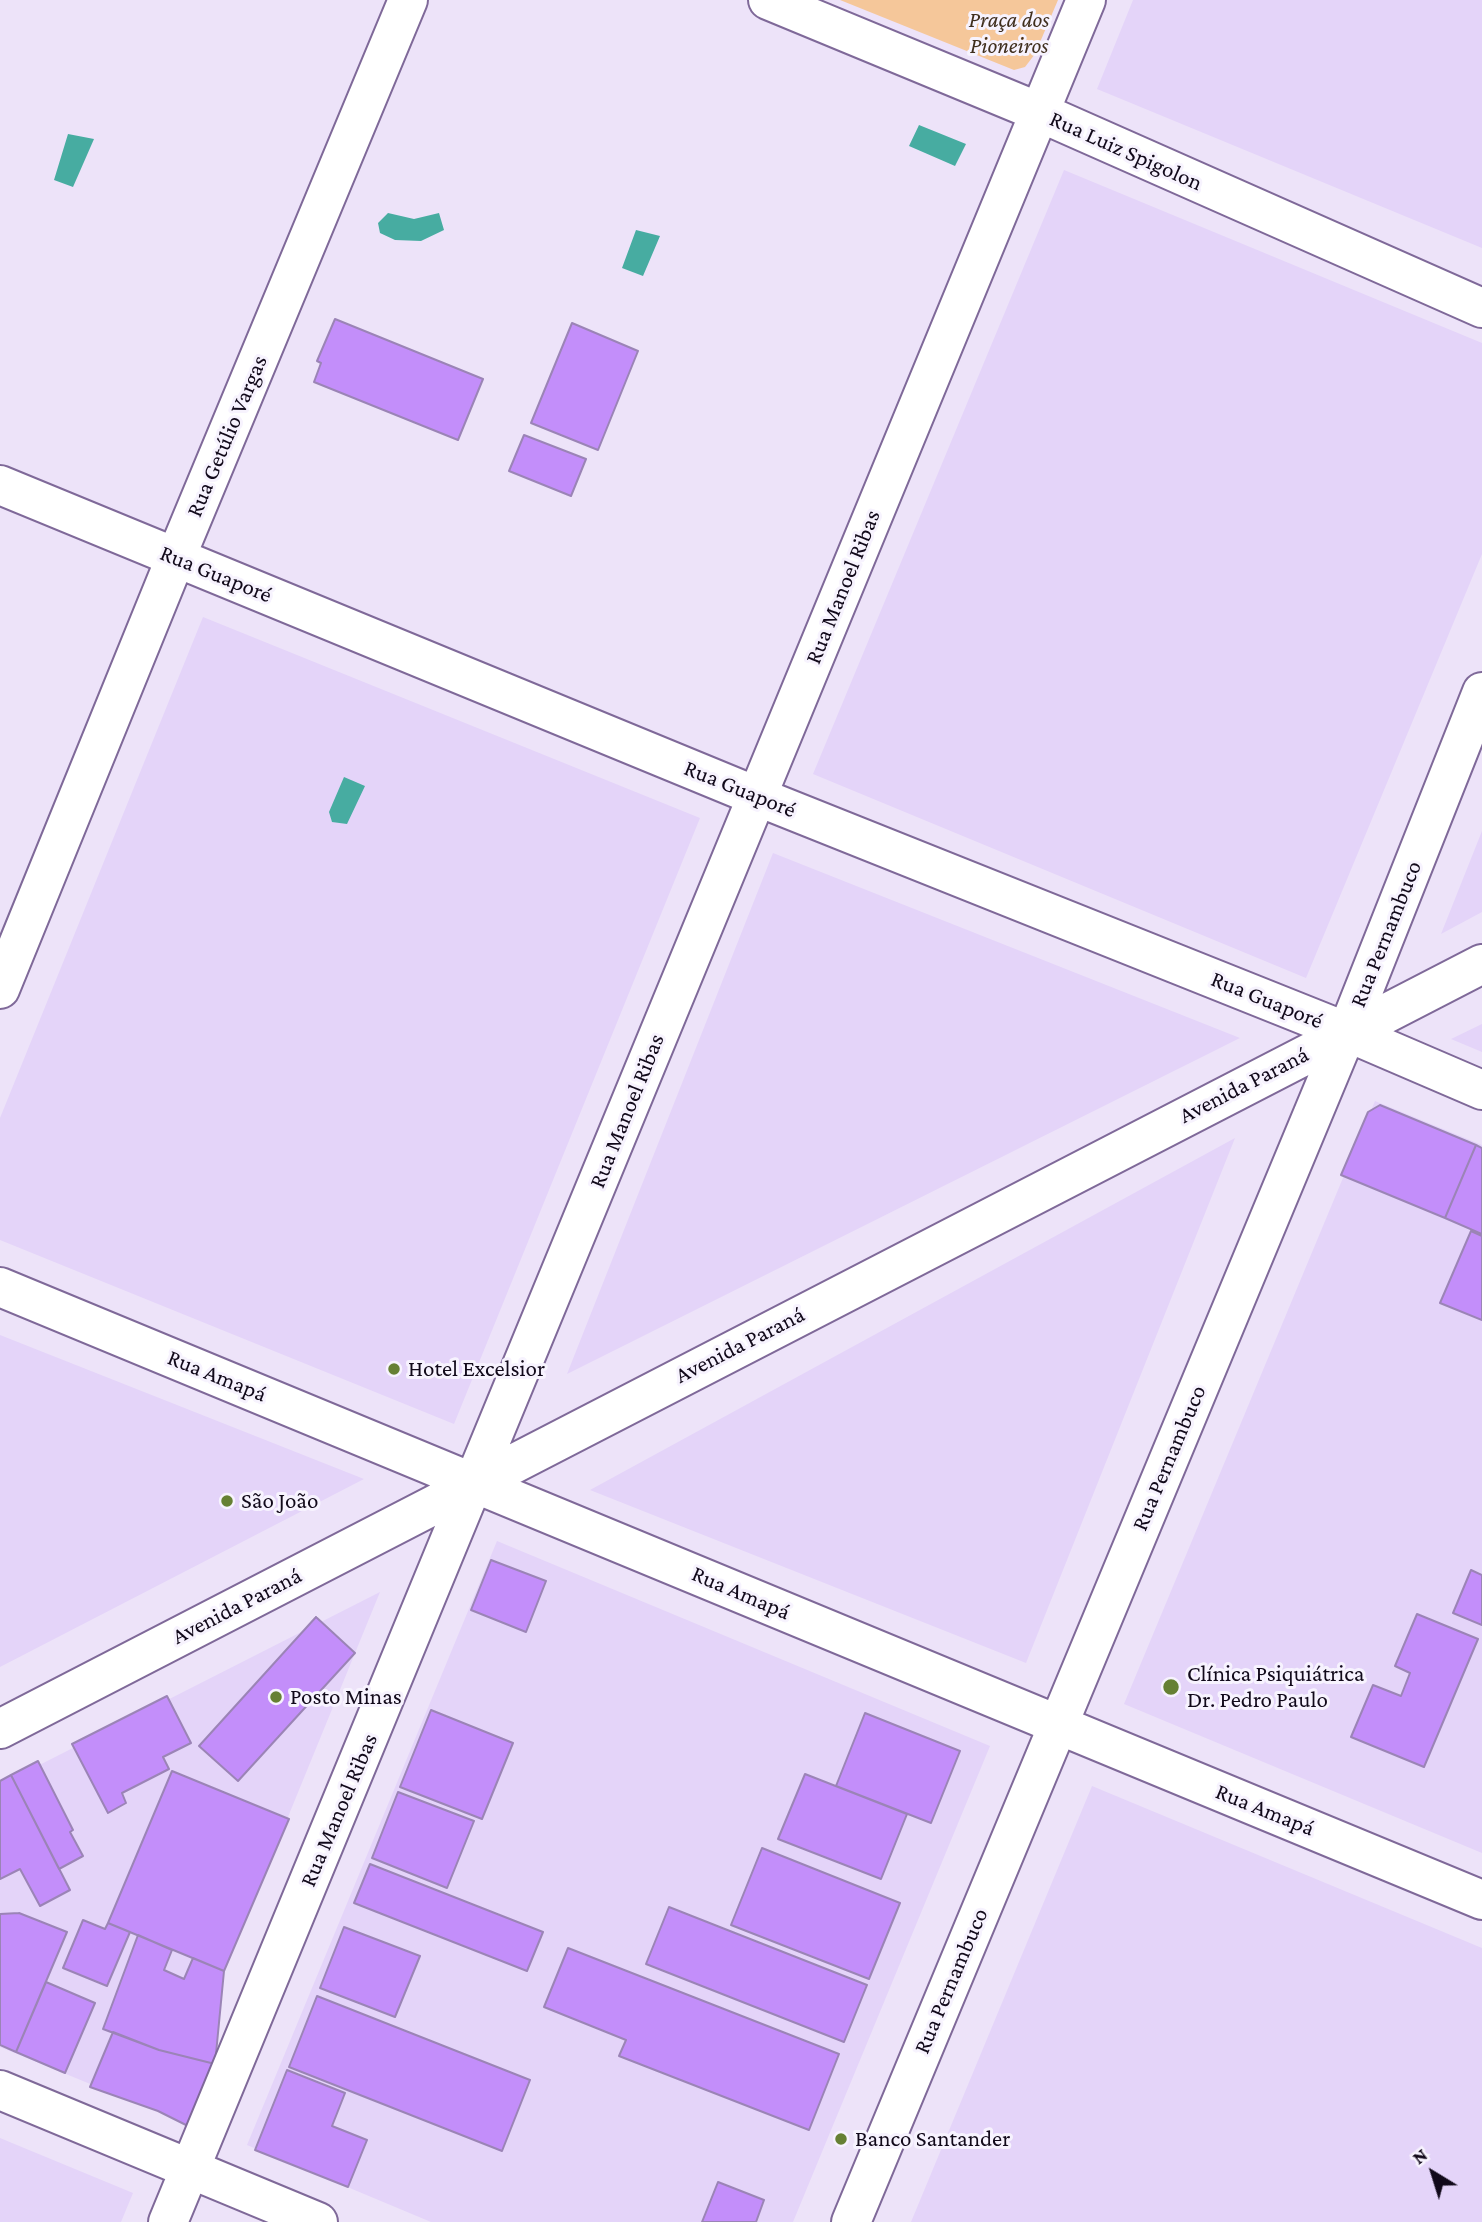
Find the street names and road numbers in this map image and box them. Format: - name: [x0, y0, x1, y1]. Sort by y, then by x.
- street label: Rua Luiz Spigolon: [1045, 105, 1207, 197]
- street label: Rua Getúlio Vargas: [180, 351, 274, 521]
- street label: Rua Manoel Ribas: [800, 506, 886, 668]
- street label: Rua Guaporé: [156, 539, 276, 609]
- street label: Rua Guaporé: [680, 754, 800, 824]
- street label: Rua Pernambuco: [1344, 857, 1428, 1011]
- street label: Rua Guaporé: [1207, 965, 1327, 1035]
- street label: Rua Manoel Ribas: [584, 1030, 670, 1192]
- street label: Avenida Paraná: [1175, 1041, 1313, 1129]
- street label: Avenida Paraná: [671, 1301, 809, 1389]
- street label: Rua Amapá: [163, 1344, 271, 1408]
- street label: Rua Pernambuco: [1126, 1381, 1212, 1535]
- street label: Rua Amapá: [687, 1560, 795, 1626]
- street label: Avenida Paraná: [168, 1562, 306, 1650]
- street label: Rua Manoel Ribas: [294, 1729, 384, 1891]
- street label: Rua Amapá: [1211, 1778, 1319, 1842]
- street label: Rua Pernambuco: [908, 1904, 994, 2058]

